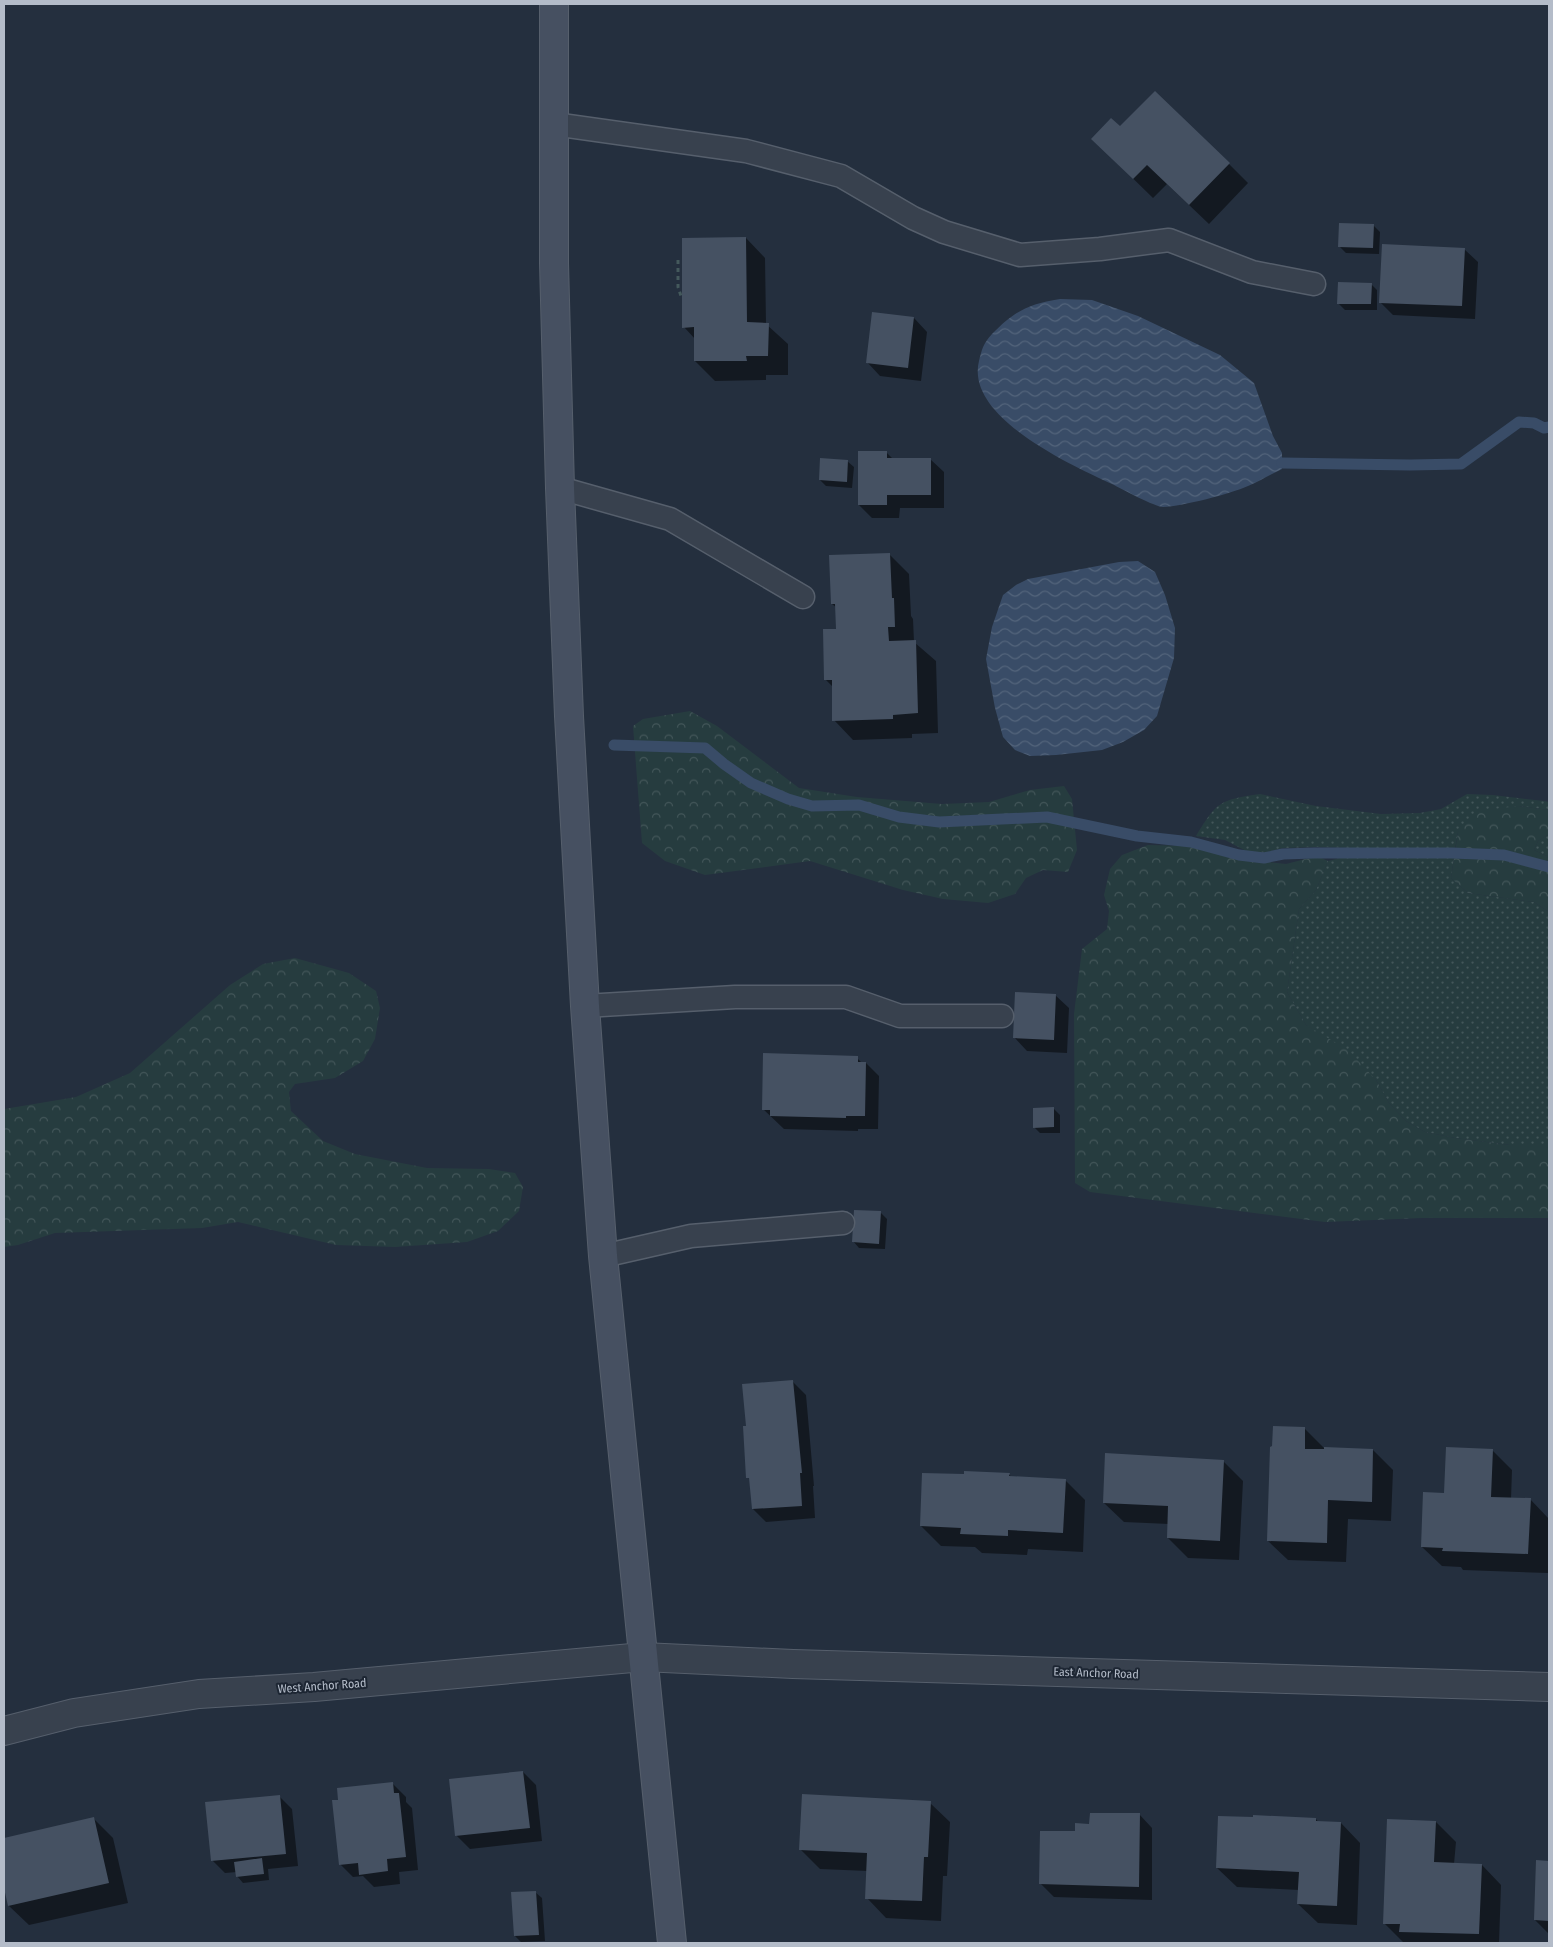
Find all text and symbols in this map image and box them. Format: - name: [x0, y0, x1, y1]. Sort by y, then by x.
- street label: East Anchor Road: [1053, 1665, 1139, 1681]
- street label: West Anchor Road: [277, 1676, 367, 1696]

